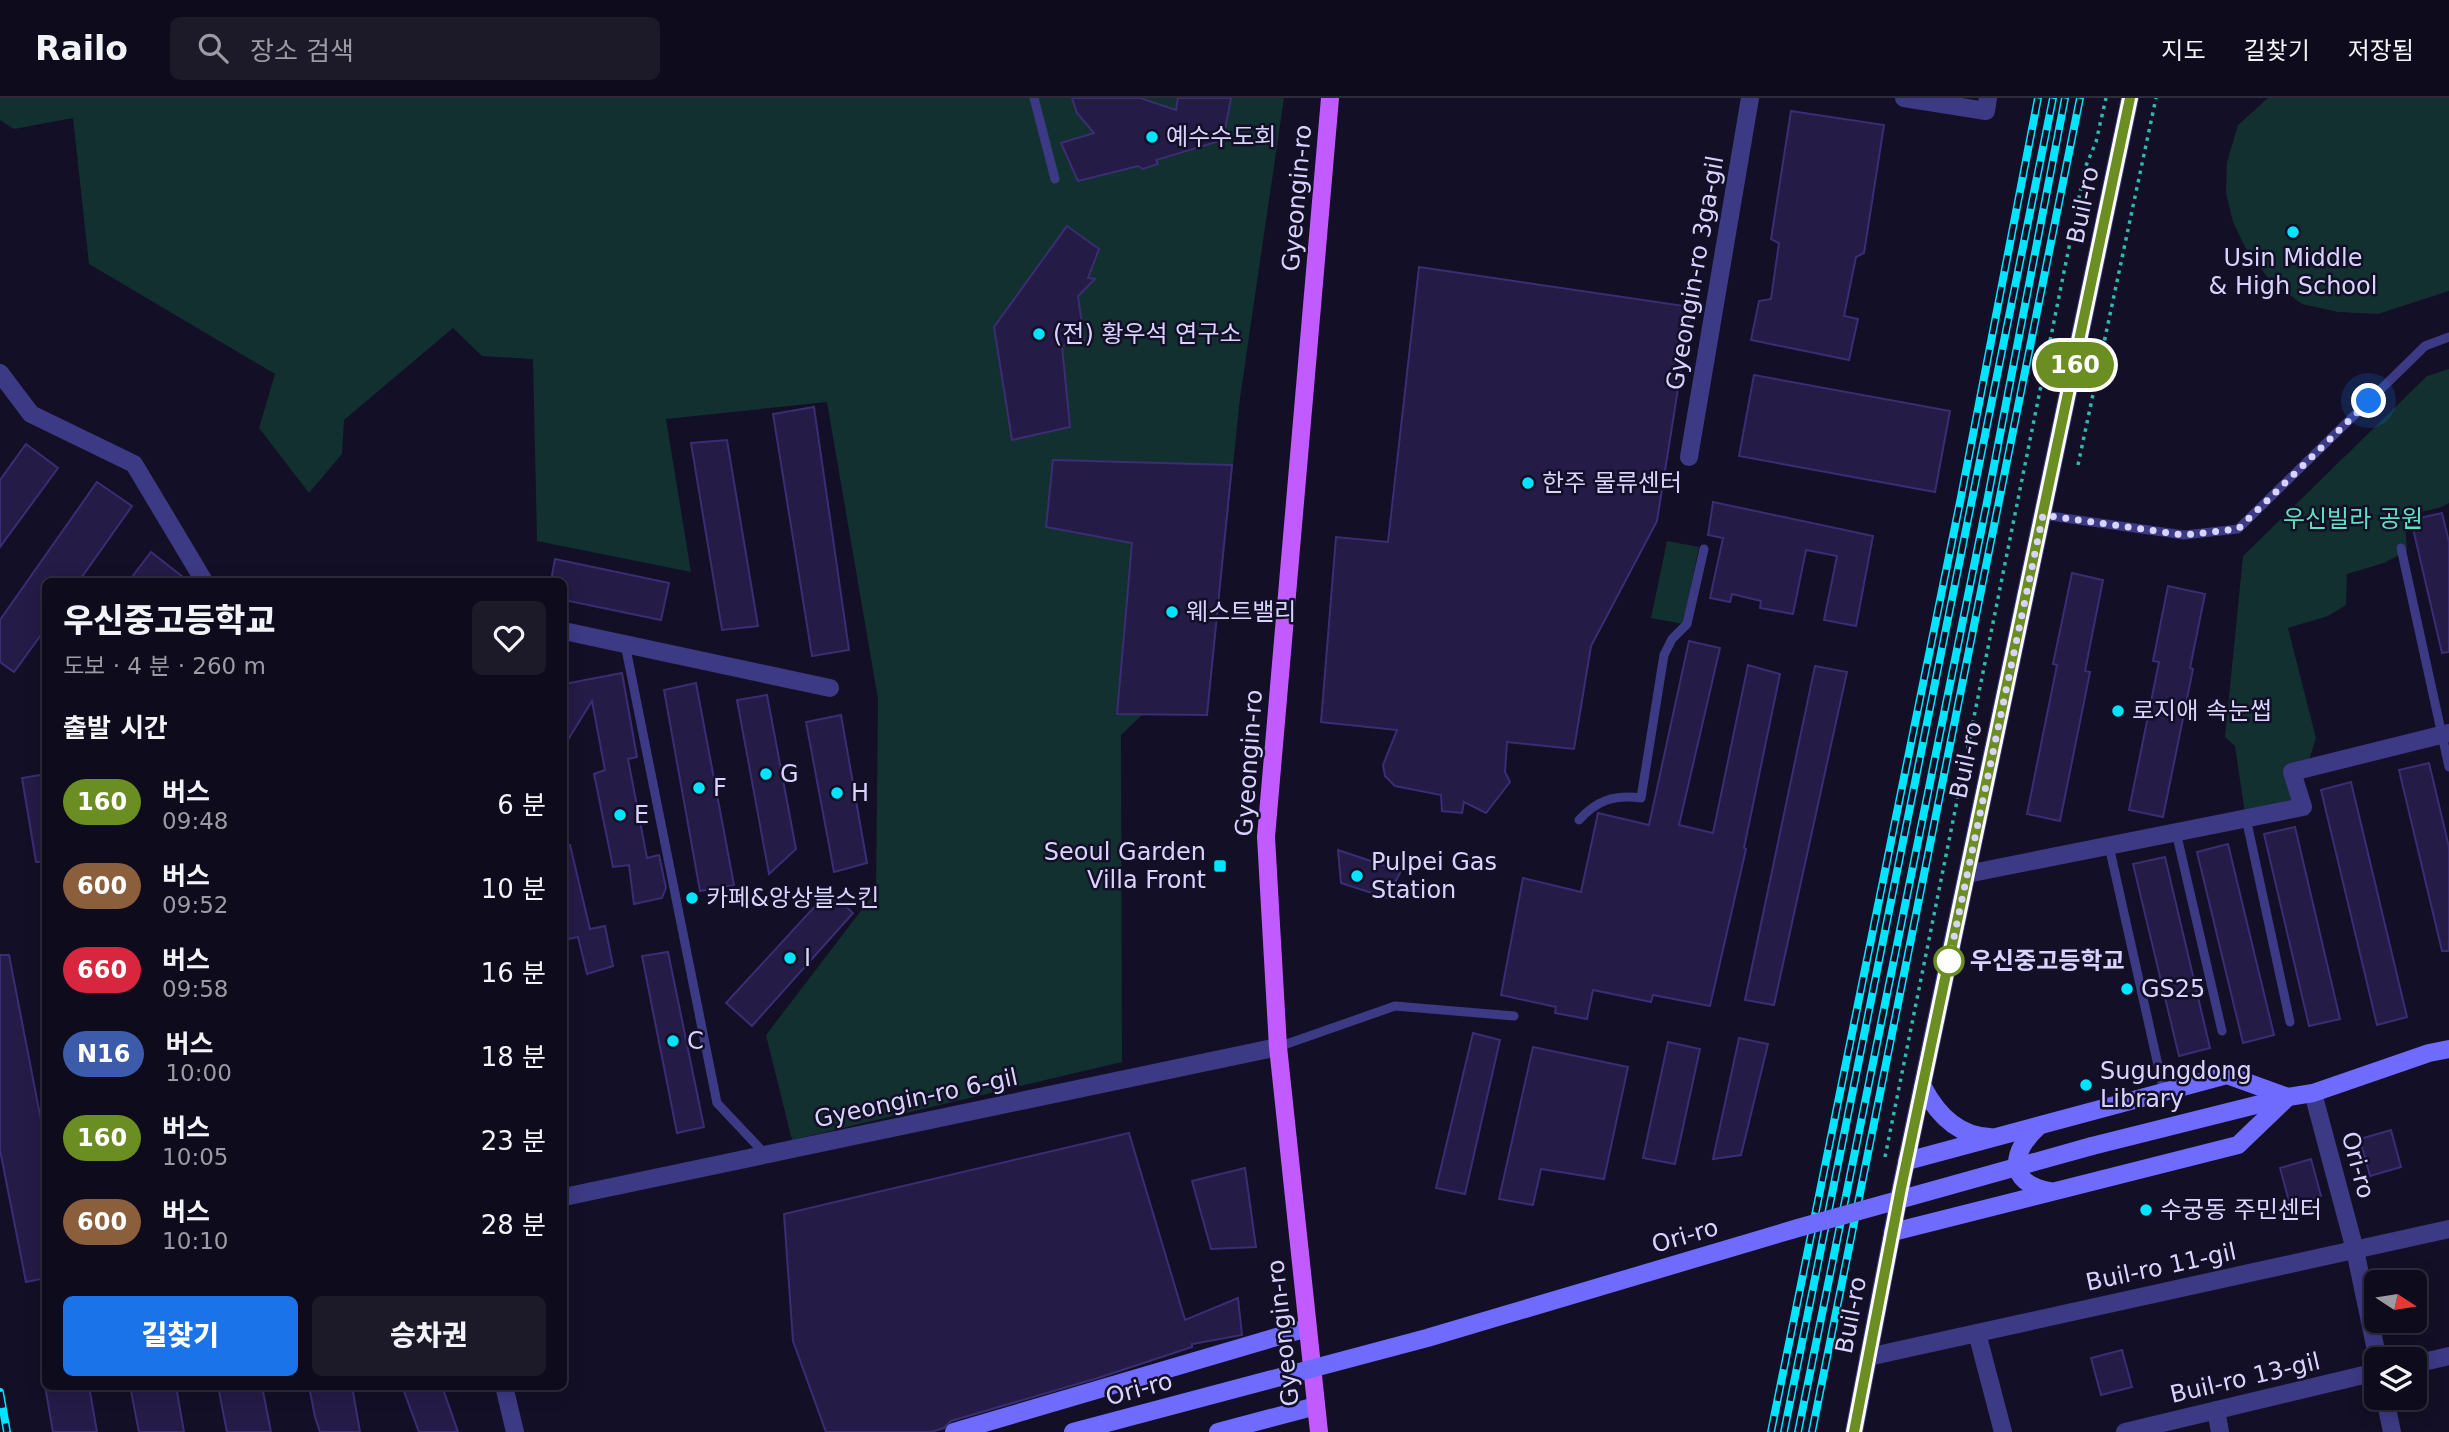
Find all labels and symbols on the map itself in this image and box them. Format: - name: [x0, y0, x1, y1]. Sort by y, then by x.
- place label: 예수수도회: [1166, 123, 1276, 151]
- street label: Gyeongin-ro: [1277, 123, 1317, 273]
- marker: 예수수도회: [1144, 129, 1160, 145]
- street label: Gyeongin-ro 3ga-gil: [1661, 154, 1729, 392]
- street label: Buil-ro: [2061, 164, 2105, 246]
- marker: Usin Middle & High School: [2285, 224, 2301, 240]
- place label: Usin Middle & High School: [2209, 244, 2377, 300]
- place label: (전) 황우석 연구소: [1053, 320, 1242, 348]
- marker: (전) 황우석 연구소: [1031, 326, 1047, 342]
- line badge: 160: [2035, 342, 2115, 388]
- your location: [2351, 383, 2386, 418]
- place label: 한주 물류센터: [1542, 469, 1682, 497]
- marker: 한주 물류센터: [1520, 475, 1536, 491]
- park label: 우신빌라 공원: [2283, 505, 2423, 533]
- place label: 웨스트밸리: [1186, 598, 1296, 626]
- marker: 웨스트밸리: [1164, 604, 1180, 620]
- street label: Gyeongin-ro: [1230, 689, 1268, 837]
- place label: 로지애 속눈썹: [2132, 697, 2272, 725]
- marker: 로지애 속눈썹: [2110, 703, 2126, 719]
- street label: Buil-ro: [1944, 719, 1988, 801]
- place label: G: [780, 760, 799, 788]
- marker: G: [758, 766, 774, 782]
- place label: F: [713, 774, 727, 802]
- place label: H: [851, 779, 869, 807]
- marker: F: [691, 780, 707, 796]
- marker: H: [829, 785, 845, 801]
- place label: E: [634, 801, 649, 829]
- marker: E: [612, 807, 628, 823]
- place label: Seoul Garden Villa Front: [1044, 838, 1206, 894]
- place label: Pulpei Gas Station: [1371, 848, 1497, 904]
- marker: Seoul Garden Villa Front: [1212, 858, 1228, 874]
- marker: Pulpei Gas Station: [1349, 868, 1365, 884]
- place label: 카페&앙상블스킨: [706, 884, 879, 912]
- marker: 카페&앙상블스킨: [684, 890, 700, 906]
- place label: I: [804, 944, 811, 972]
- marker: 우신중고등학교: [1934, 946, 1964, 976]
- place label: 우신중고등학교: [1970, 947, 2125, 975]
- marker: I: [782, 950, 798, 966]
- place label: GS25: [2141, 975, 2205, 1003]
- marker: GS25: [2119, 981, 2135, 997]
- place label: C: [687, 1027, 704, 1055]
- marker: C: [665, 1033, 681, 1049]
- place label: Sugungdong Library: [2100, 1057, 2252, 1113]
- street label: Gyeongin-ro 6-gil: [812, 1063, 1020, 1133]
- marker: Sugungdong Library: [2078, 1077, 2094, 1093]
- street label: Ori-ro: [2336, 1128, 2380, 1202]
- place label: 수궁동 주민센터: [2160, 1196, 2322, 1224]
- marker: 수궁동 주민센터: [2138, 1202, 2154, 1218]
- street label: Ori-ro: [1648, 1213, 1722, 1259]
- street label: Buil-ro 11-gil: [2083, 1237, 2239, 1297]
- street label: Gyeongin-ro: [1261, 1258, 1305, 1408]
- north arrow: [2364, 1270, 2427, 1334]
- street label: Buil-ro: [1830, 1274, 1872, 1356]
- street label: Buil-ro 13-gil: [2167, 1347, 2323, 1409]
- street label: Ori-ro: [1102, 1367, 1176, 1411]

